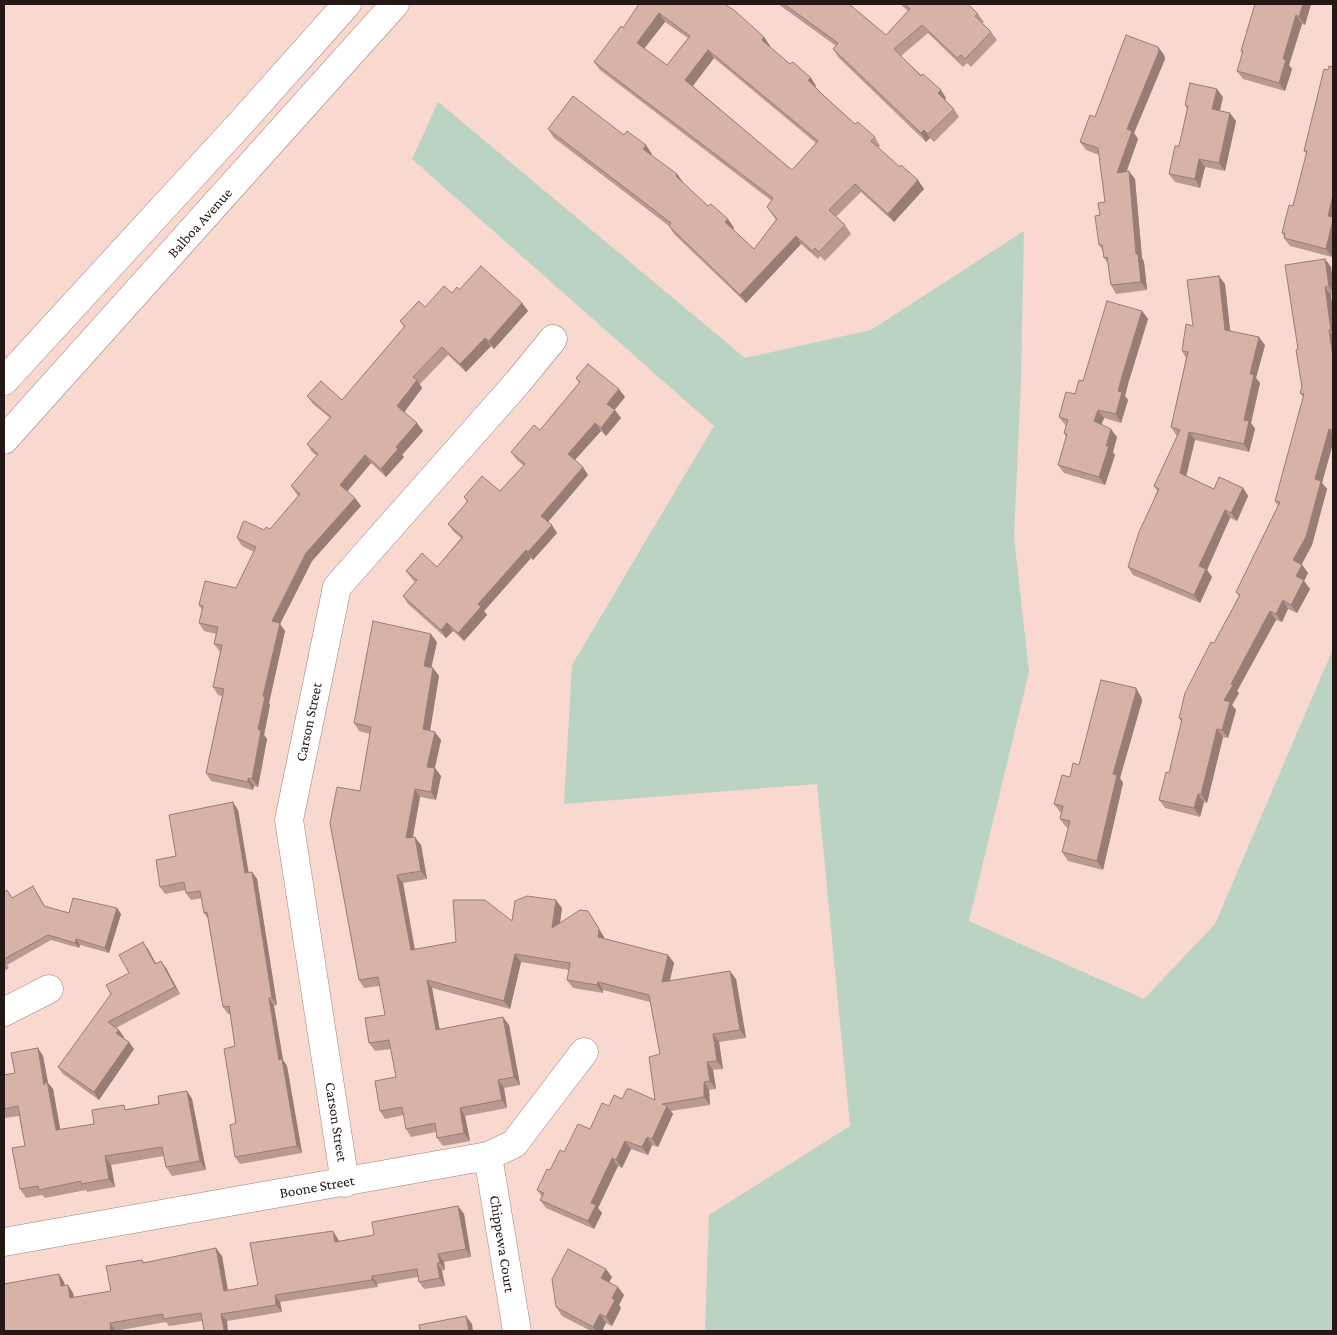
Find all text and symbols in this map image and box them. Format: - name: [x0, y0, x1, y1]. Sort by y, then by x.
- street label: Balboa Avenue: [164, 184, 236, 262]
- street label: Carson Street: [292, 681, 326, 763]
- street label: Carson Street: [321, 1081, 351, 1163]
- street label: Boone Street: [278, 1172, 356, 1202]
- street label: Chippewa Court: [485, 1194, 519, 1294]

